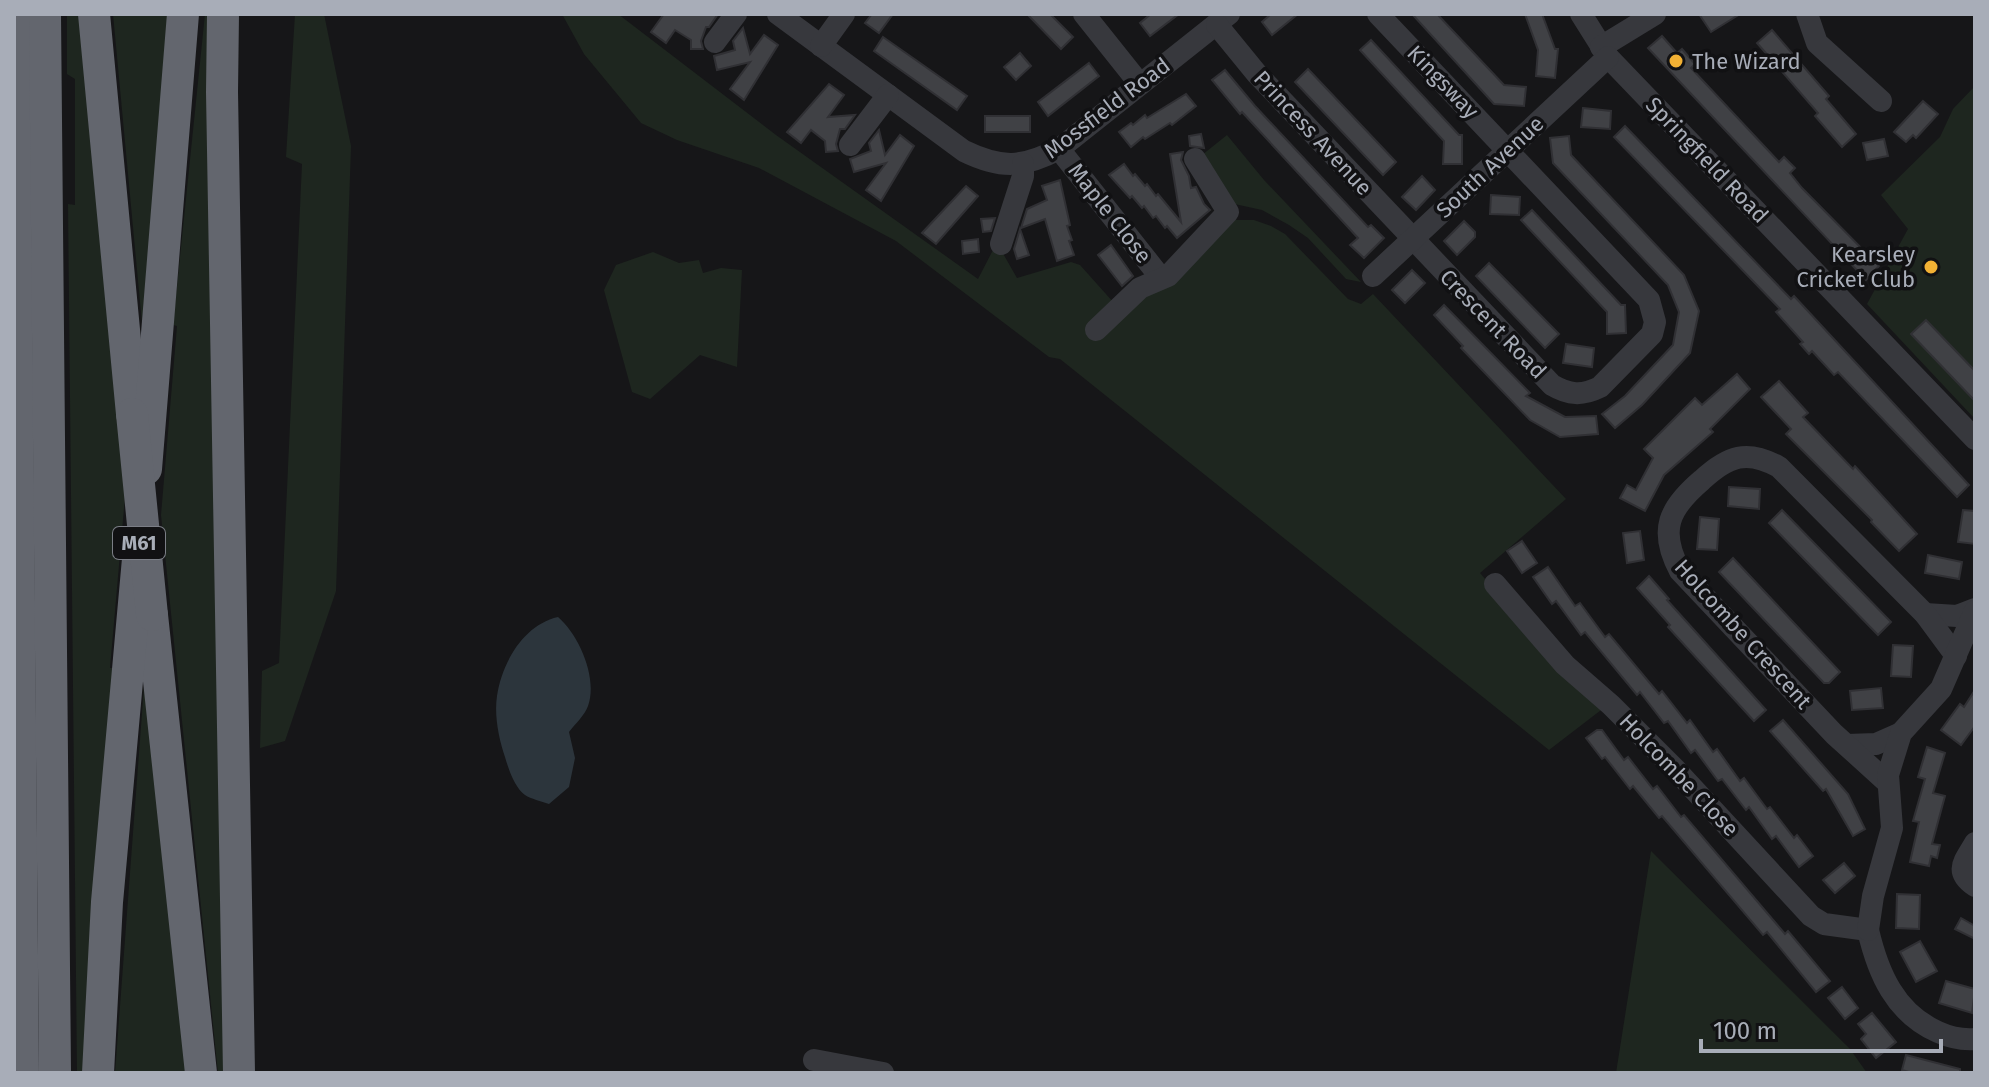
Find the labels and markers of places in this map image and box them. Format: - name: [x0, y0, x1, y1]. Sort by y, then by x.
- place label: The Wizard: [1692, 48, 1801, 75]
- marker: The Wizard: [1667, 52, 1685, 70]
- place label: Kearsley Cricket Club: [1797, 241, 1915, 293]
- marker: Kearsley Cricket Club: [1922, 258, 1940, 276]

